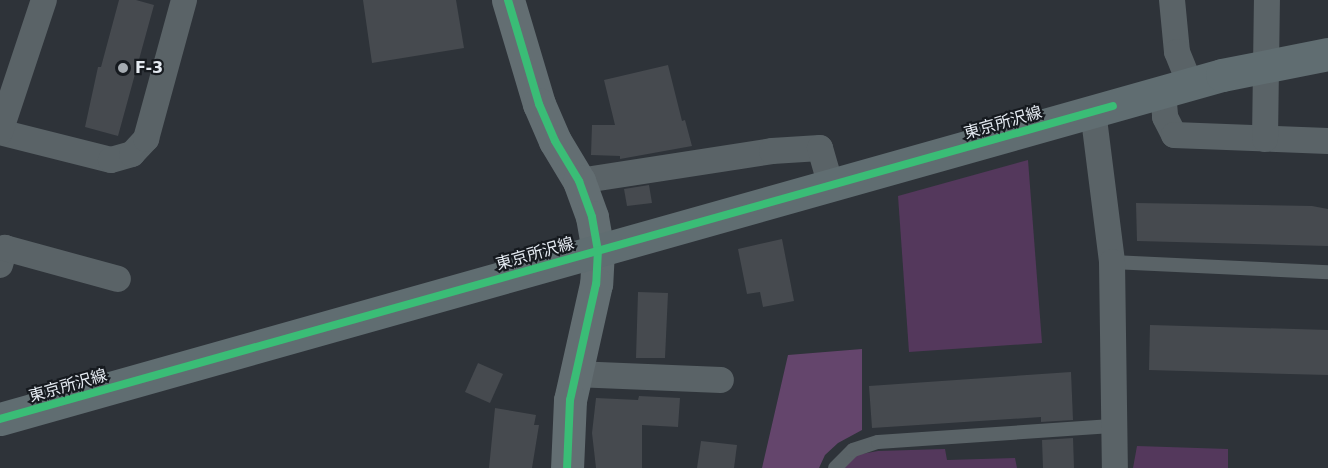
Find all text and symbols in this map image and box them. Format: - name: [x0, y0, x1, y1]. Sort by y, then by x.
- place label: F-3: [135, 58, 163, 78]
- marker: F-3: [116, 61, 130, 75]
- street label: 東京所沢線: [962, 103, 1044, 143]
- street label: 東京所沢線: [494, 234, 576, 274]
- street label: 東京所沢線: [27, 366, 109, 406]

